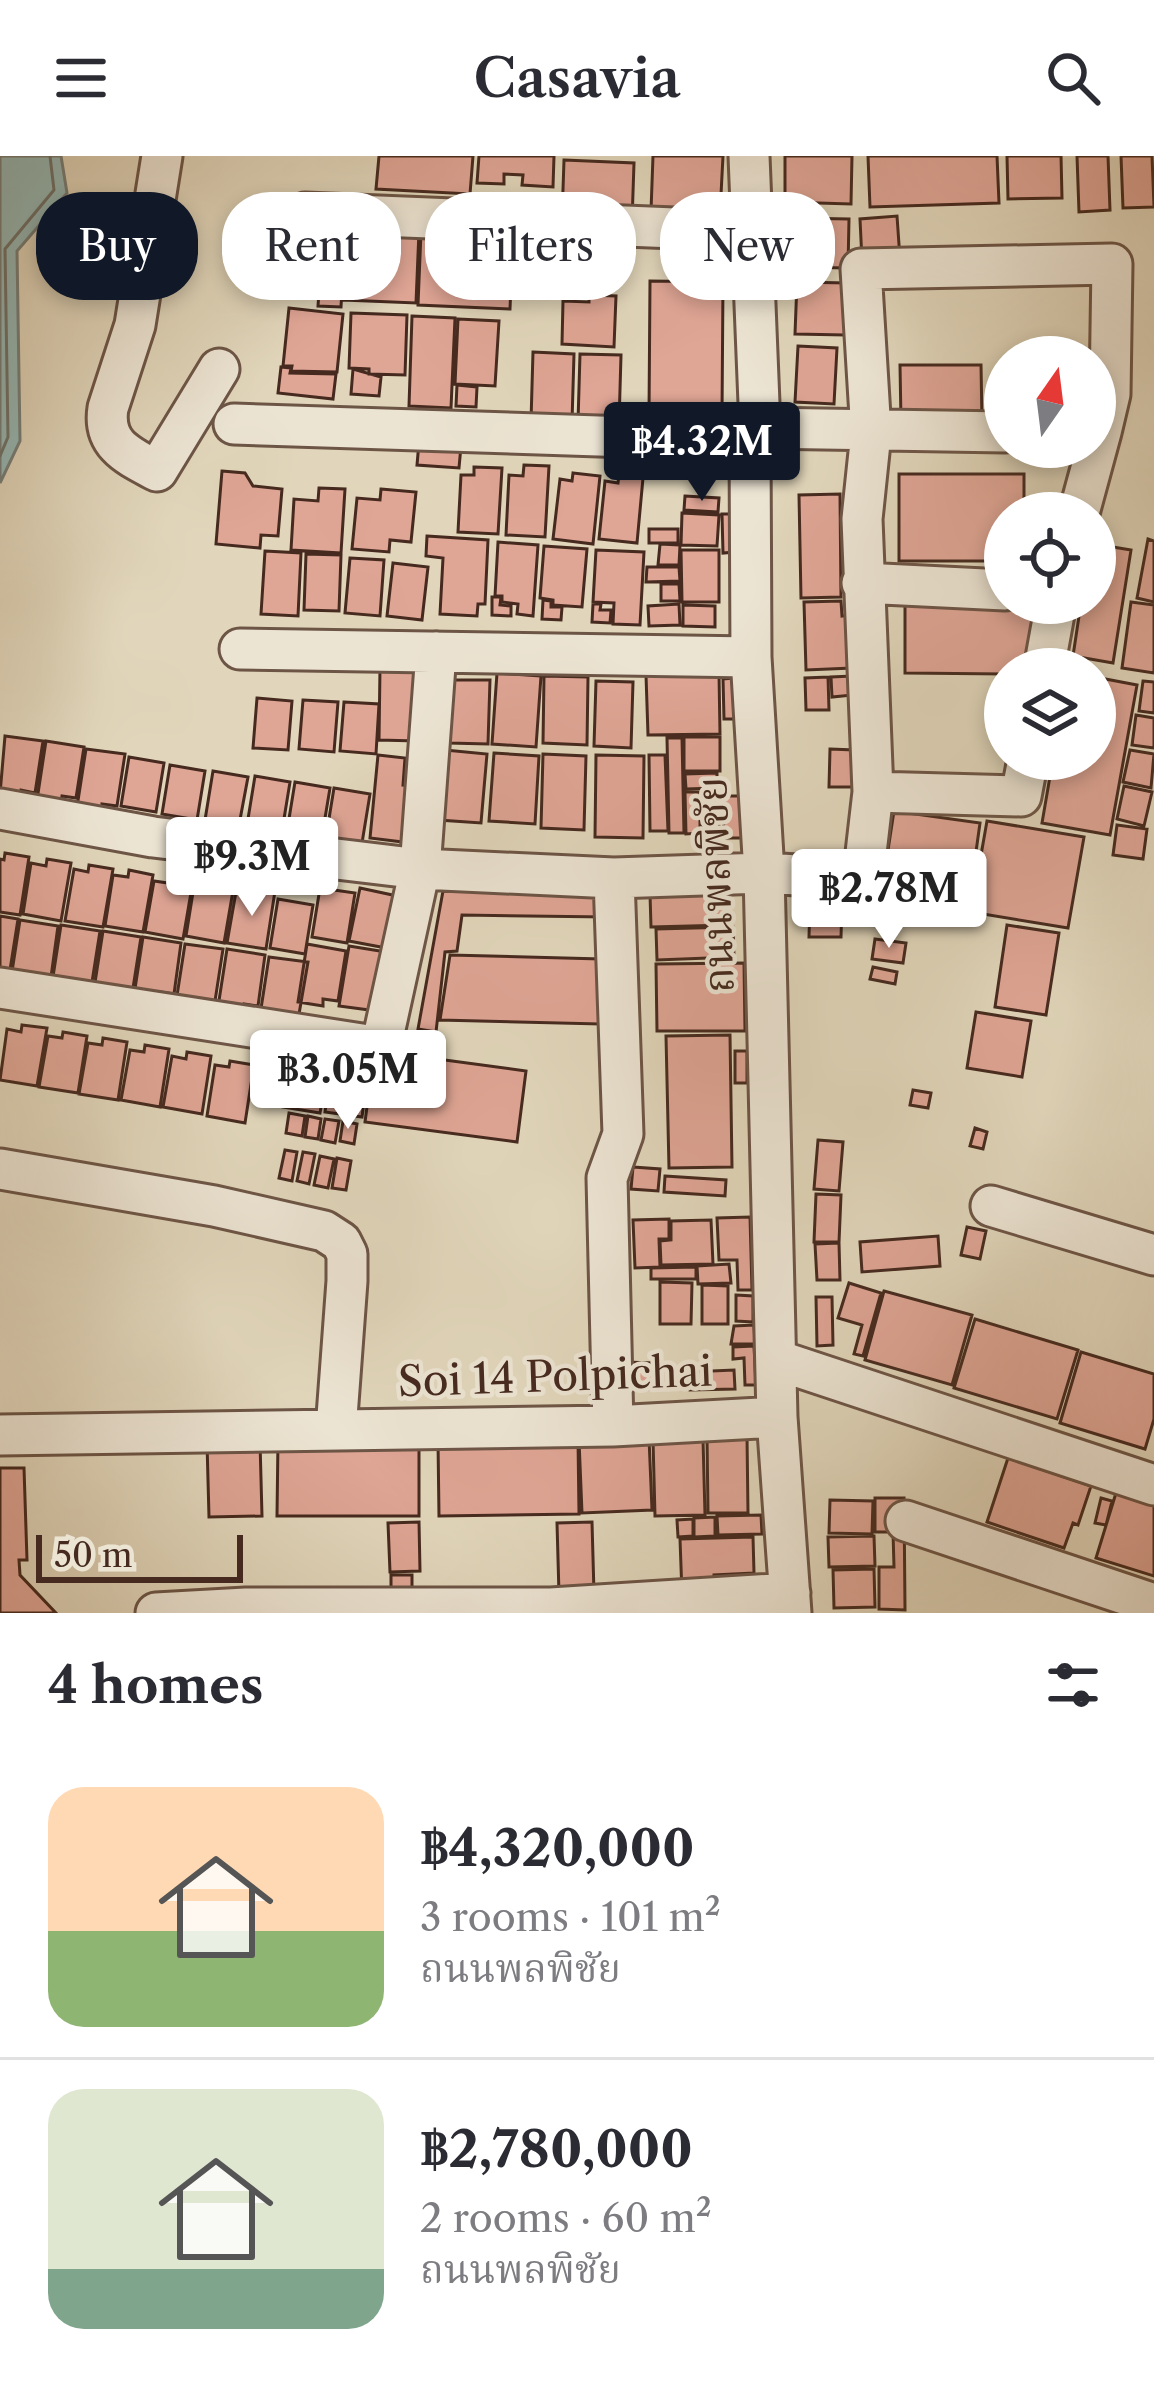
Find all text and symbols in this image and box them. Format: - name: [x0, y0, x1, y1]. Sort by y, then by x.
- icon: menu: [48, 45, 114, 111]
- text: Casavia: [473, 45, 681, 111]
- icon: search: [1040, 45, 1106, 111]
- chip: Buy: [36, 192, 198, 300]
- chip: Rent: [222, 192, 401, 300]
- chip: Filters: [425, 192, 636, 300]
- chip: New: [660, 192, 835, 300]
- north arrow: [984, 336, 1116, 468]
- map controls: [984, 336, 1116, 780]
- pin: ฿4.32M: [604, 402, 800, 504]
- text: ฿4.32M: [631, 417, 773, 465]
- button: locate: [984, 492, 1116, 624]
- button: layers: [984, 648, 1116, 780]
- street label: ถนนพลพิชัย: [685, 776, 745, 994]
- pin: ฿9.3M: [168, 817, 336, 919]
- text: ฿9.3M: [193, 832, 311, 880]
- pin: ฿2.78M: [791, 849, 987, 951]
- text: ฿2.78M: [819, 864, 959, 912]
- pin: ฿3.05M: [250, 1030, 446, 1132]
- text: ฿3.05M: [277, 1045, 419, 1093]
- street label: Soi 14 Polpichai: [397, 1345, 713, 1407]
- scale bar: [36, 1529, 243, 1582]
- text: 50 m: [54, 1535, 132, 1576]
- icon: filters: [1040, 1652, 1106, 1718]
- text: 4 homes: [48, 1654, 263, 1716]
- text: ฿4,320,000: [420, 1817, 694, 1879]
- icon: home: [144, 1835, 288, 1979]
- text: 3 rooms · 101 m²: [420, 1893, 721, 1941]
- text: ถนนพลพิชัย: [420, 1944, 621, 1992]
- text: ฿2,780,000: [420, 2118, 693, 2180]
- icon: home: [144, 2137, 288, 2281]
- text: 2 rooms · 60 m²: [420, 2194, 712, 2242]
- text: ถนนพลพิชัย: [420, 2245, 621, 2293]

